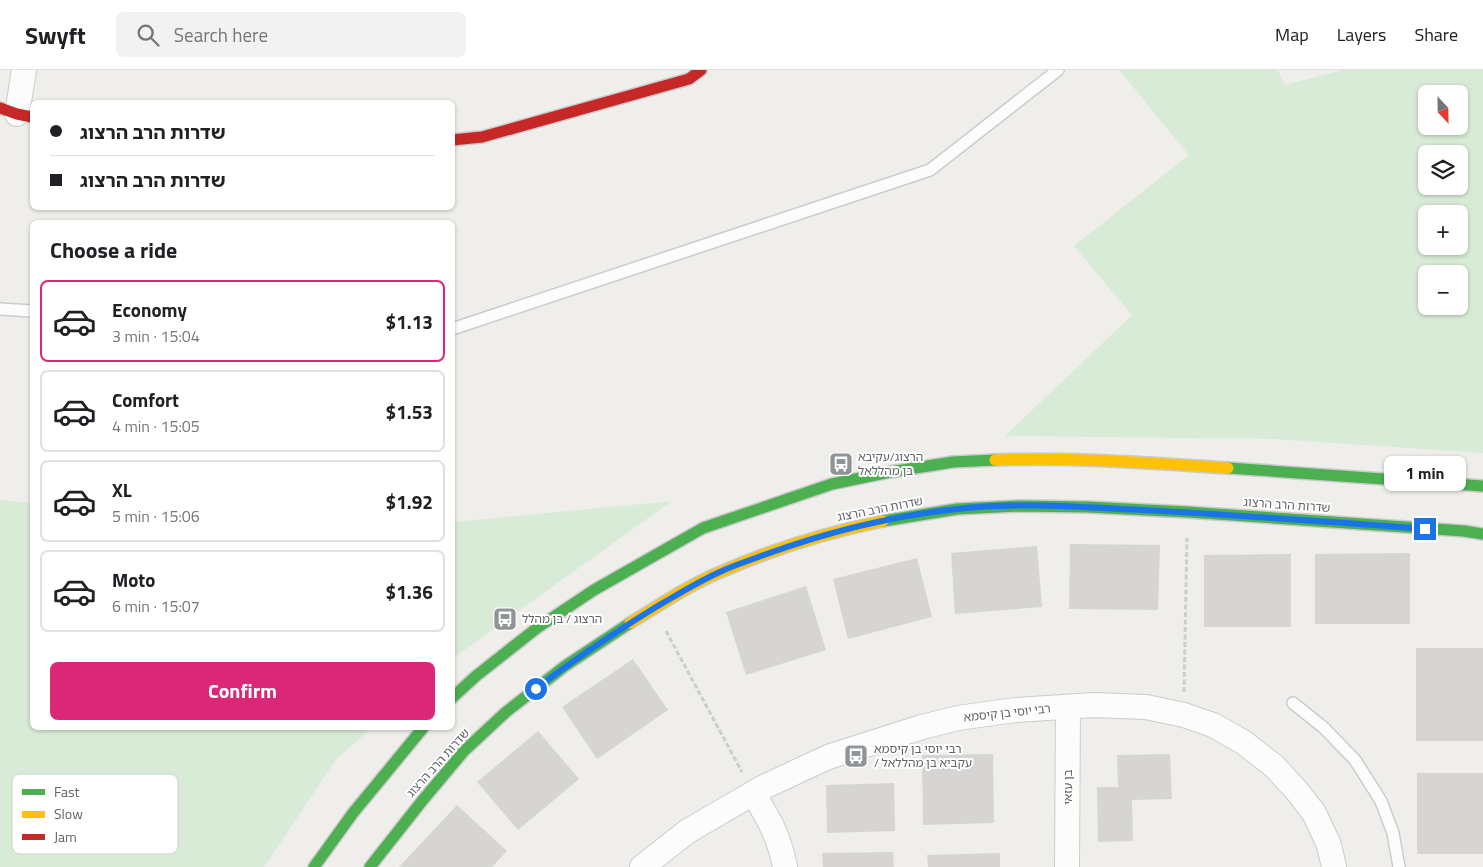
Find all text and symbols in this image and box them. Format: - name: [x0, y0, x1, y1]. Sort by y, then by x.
- search box: [116, 12, 466, 57]
- text: Swyft: [25, 17, 86, 53]
- text: Search here: [174, 20, 268, 49]
- icon: search: [134, 21, 162, 49]
- text: Map: [1275, 21, 1309, 48]
- text: Layers: [1337, 21, 1386, 48]
- text: Share: [1414, 21, 1458, 48]
- north arrow: [1418, 85, 1468, 135]
- map controls: [1418, 85, 1468, 315]
- text: שדרות הרב הרצוג: [80, 117, 226, 146]
- button: layers: [1418, 145, 1468, 195]
- text: שדרות הרב הרצוג: [80, 165, 226, 194]
- button: +: [1418, 205, 1468, 255]
- text: Choose a ride: [50, 233, 177, 267]
- button: −: [1418, 265, 1468, 315]
- text: Economy: [112, 295, 187, 324]
- icon: car: [52, 299, 97, 344]
- text: $1.13: [386, 307, 433, 336]
- text: 3 min · 15:04: [112, 324, 200, 348]
- text: Comfort: [112, 385, 179, 414]
- icon: car: [52, 389, 97, 434]
- text: $1.53: [386, 397, 433, 426]
- text: 4 min · 15:05: [112, 414, 200, 438]
- place label: הרצוג/עקיבא בן מהללאל: [858, 447, 923, 480]
- bus stop icon: הרצוג/עקיבא בן מהללאל: [828, 451, 854, 477]
- callout: 1 min: [1384, 456, 1466, 492]
- text: 1 min: [1406, 461, 1444, 485]
- text: XL: [112, 475, 132, 504]
- icon: car: [52, 479, 97, 524]
- text: $1.92: [386, 487, 433, 516]
- street label: שדרות הרב הרצוג: [835, 491, 924, 526]
- street label: שדרות הרב הרצוג: [1243, 492, 1331, 517]
- text: 5 min · 15:06: [112, 504, 200, 528]
- route end: [1414, 518, 1436, 540]
- text: Moto: [112, 565, 155, 594]
- icon: car: [52, 569, 97, 614]
- text: $1.36: [386, 577, 433, 606]
- text: 6 min · 15:07: [112, 594, 200, 618]
- bus stop icon: הרצוג / בן מהלל: [492, 606, 518, 632]
- place label: הרצוג / בן מהלל: [522, 609, 602, 628]
- button: Confirm: [50, 662, 435, 720]
- route start: [525, 678, 547, 700]
- street label: רבי יוסי בן קיסמא: [962, 698, 1051, 727]
- street label: שדרות הרב הרצוג: [401, 724, 474, 801]
- place label: רבי יוסי בן קיסמא / עקביא בן מהללאל: [874, 739, 972, 772]
- bus stop icon: רבי יוסי בן קיסמא / עקביא בן מהללאל: [843, 743, 869, 769]
- street label: בן עזאי: [1058, 769, 1077, 805]
- legend: [12, 774, 178, 854]
- text: Fast: [54, 781, 79, 802]
- text: Slow: [54, 803, 83, 824]
- text: Jam: [54, 826, 77, 847]

